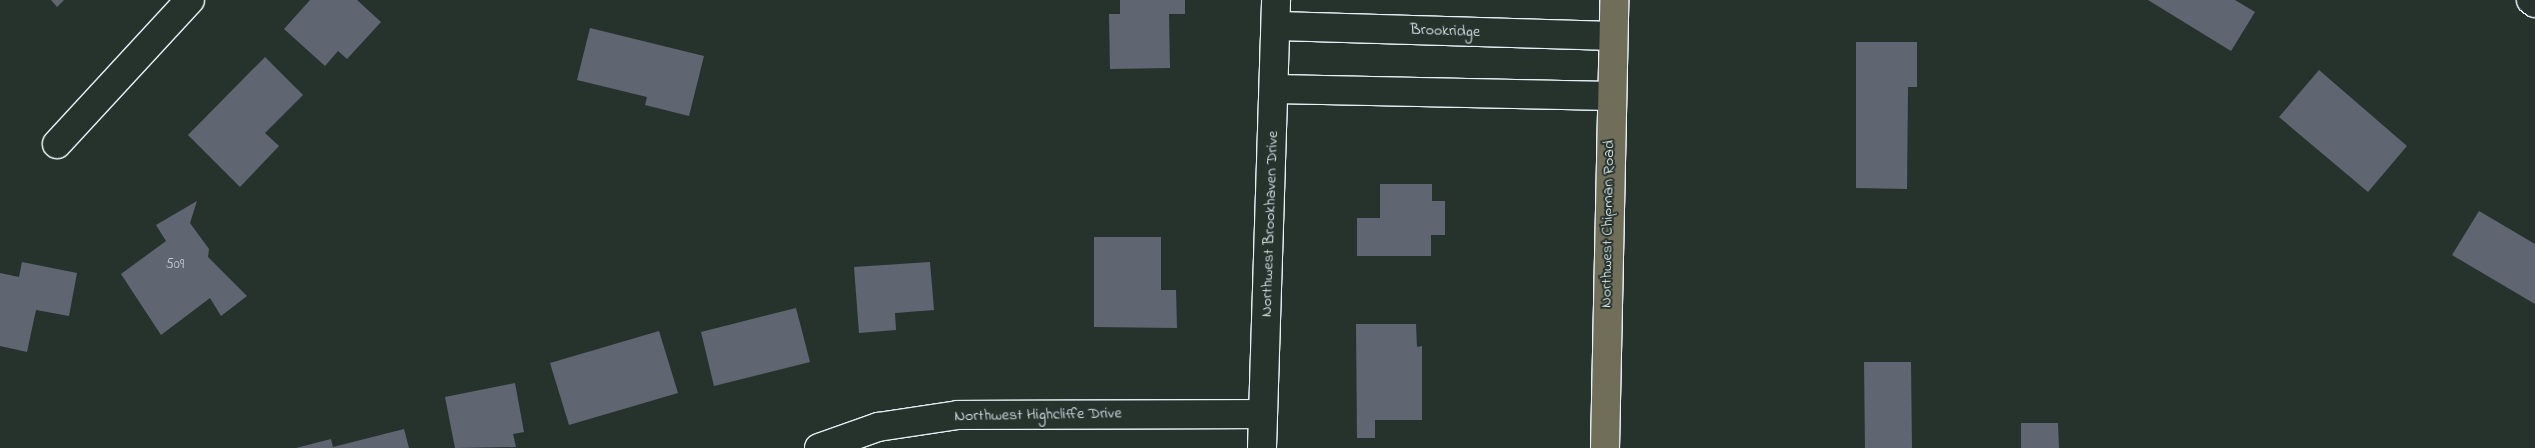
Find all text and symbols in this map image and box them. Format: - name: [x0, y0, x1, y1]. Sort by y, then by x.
- street label: Brookridge: [1410, 20, 1480, 42]
- street label: Northwest Brookhaven Drive: [1257, 130, 1283, 318]
- street label: Northwest Chipman Road: [1597, 140, 1619, 308]
- house number: 509: [166, 257, 184, 273]
- street label: Northwest Highcliffe Drive: [954, 404, 1122, 426]

